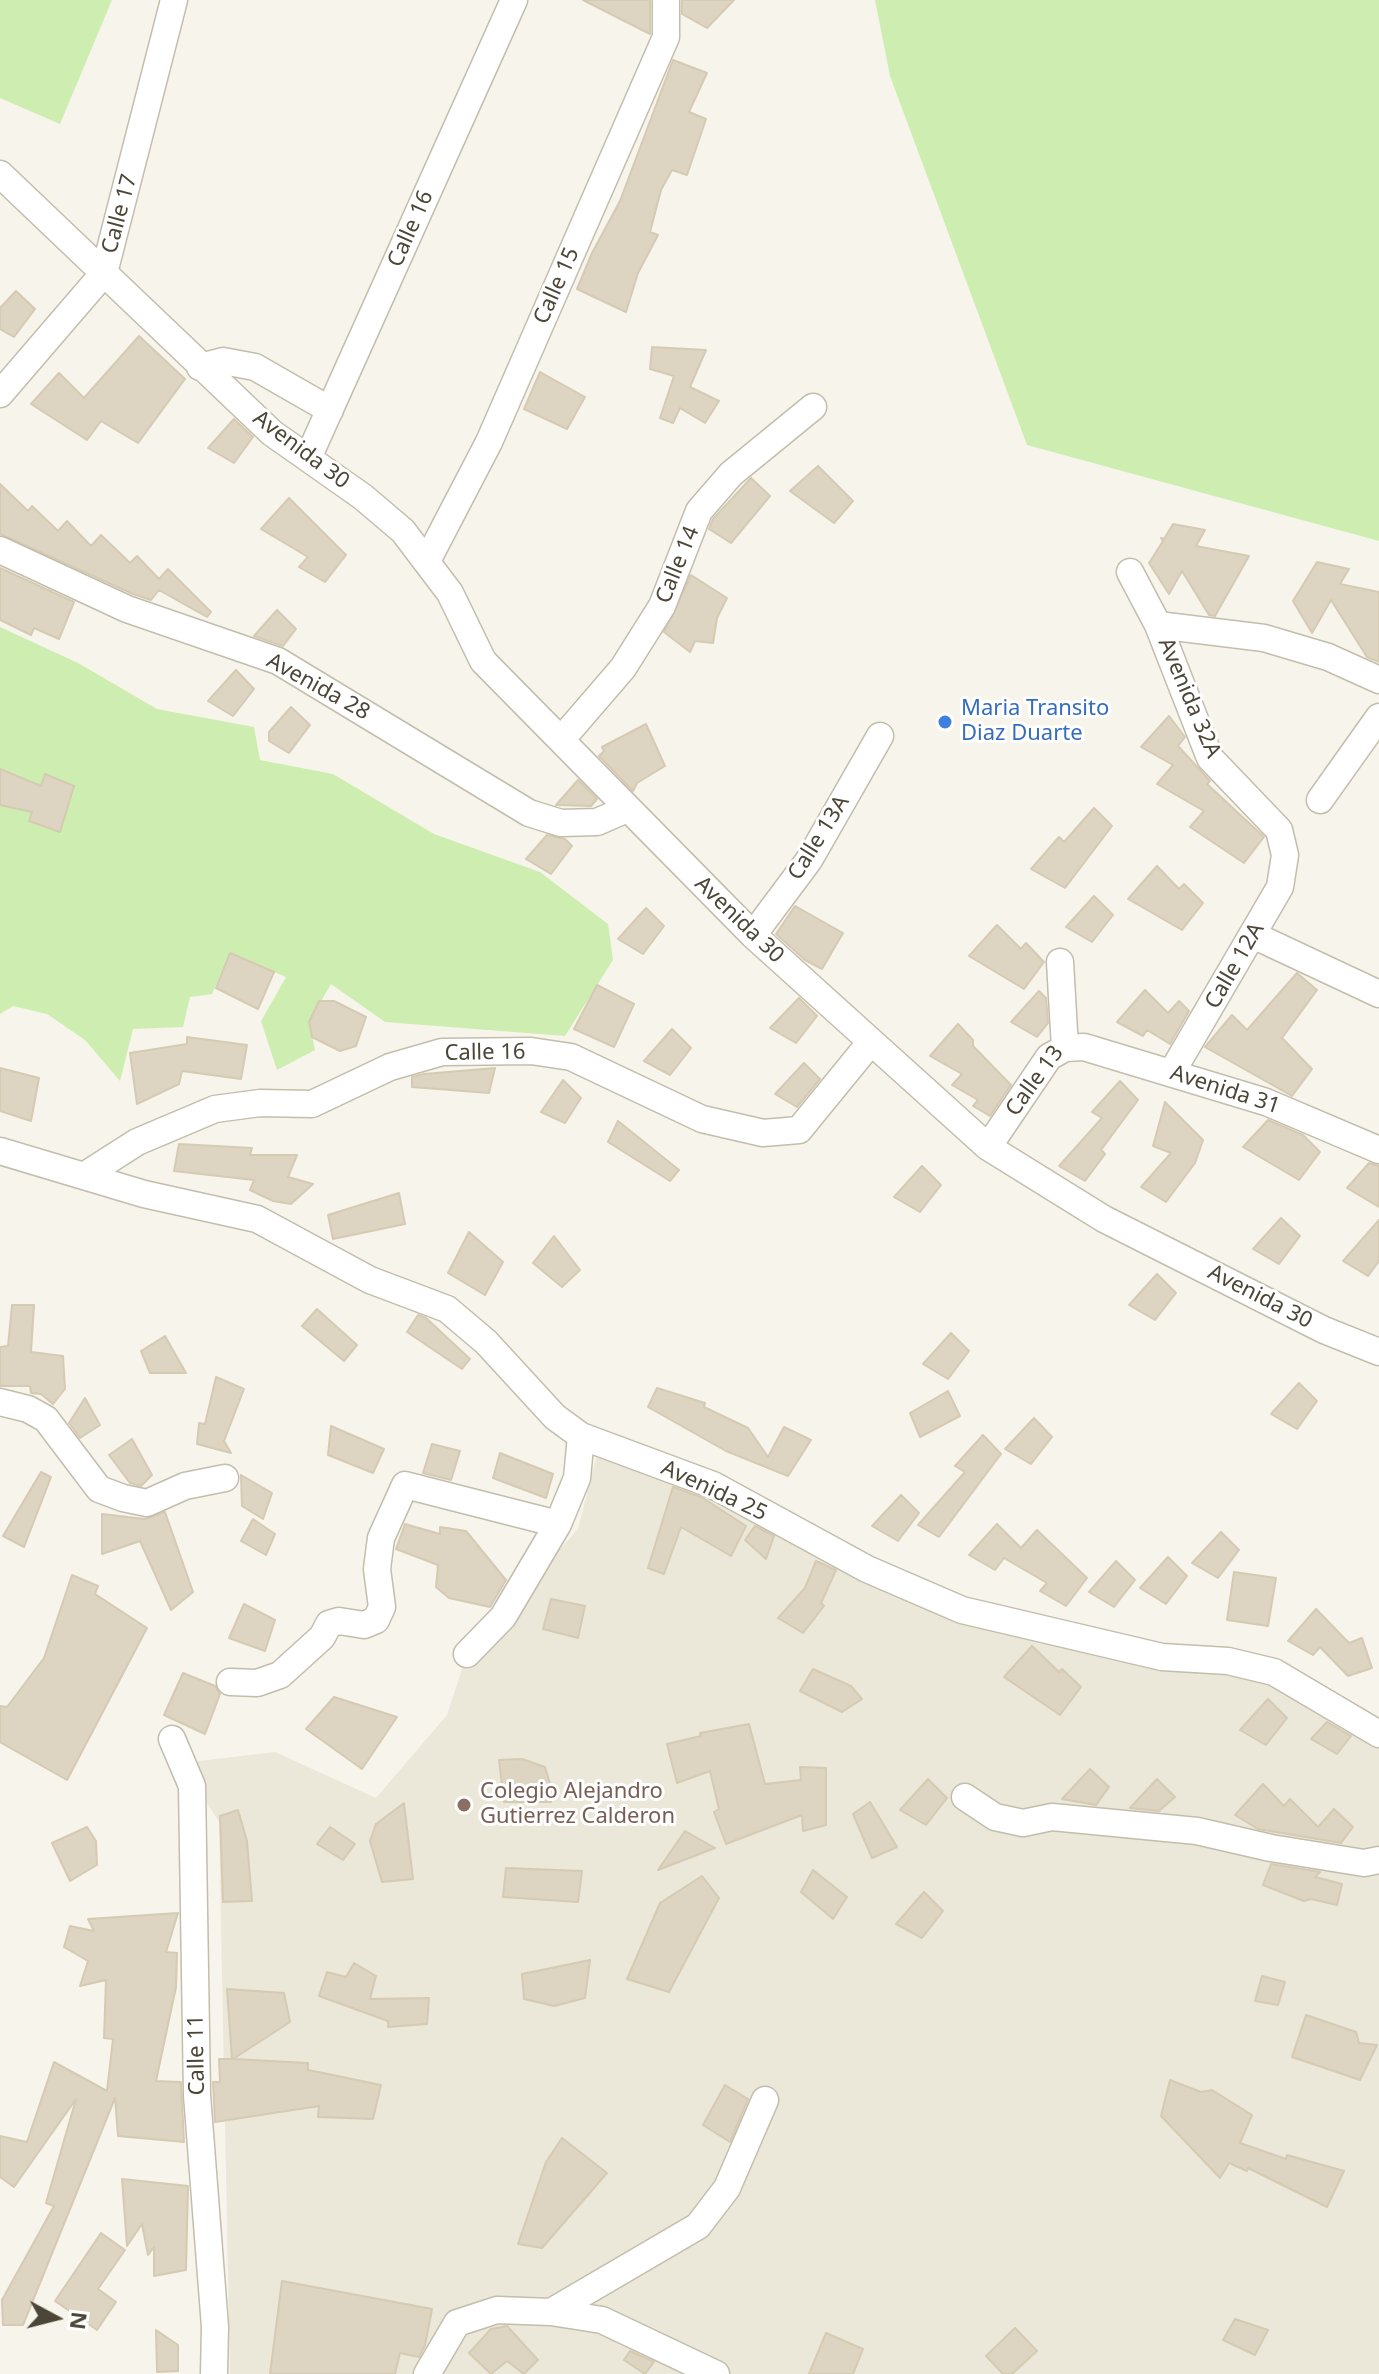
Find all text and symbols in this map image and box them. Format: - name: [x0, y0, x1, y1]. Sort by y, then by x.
- street label: Calle 17: [97, 172, 143, 256]
- street label: Calle 16: [382, 187, 440, 271]
- street label: Calle 15: [528, 244, 586, 328]
- street label: Avenida 30: [248, 405, 354, 495]
- street label: Calle 14: [651, 523, 705, 607]
- street label: Avenida 32A: [1152, 634, 1226, 762]
- street label: Avenida 28: [262, 648, 374, 726]
- place label: Maria Transito Diaz Duarte: [961, 696, 1109, 748]
- marker: Maria Transito Diaz Duarte: [936, 713, 954, 731]
- street label: Calle 13A: [783, 791, 855, 885]
- street label: Avenida 30: [689, 871, 789, 969]
- street label: Calle 12A: [1200, 918, 1270, 1014]
- street label: Calle 16: [444, 1039, 526, 1067]
- street label: Calle 13: [1001, 1041, 1069, 1121]
- street label: Avenida 31: [1167, 1060, 1283, 1120]
- street label: Avenida 30: [1203, 1259, 1317, 1335]
- street label: Avenida 25: [657, 1455, 771, 1527]
- place label: Colegio Alejandro Gutierrez Calderon: [480, 1779, 675, 1830]
- marker: Colegio Alejandro Gutierrez Calderon: [455, 1796, 473, 1814]
- street label: Calle 11: [183, 2014, 211, 2096]
- north arrow: [16, 2278, 96, 2358]
- text: N: [64, 2310, 96, 2332]

